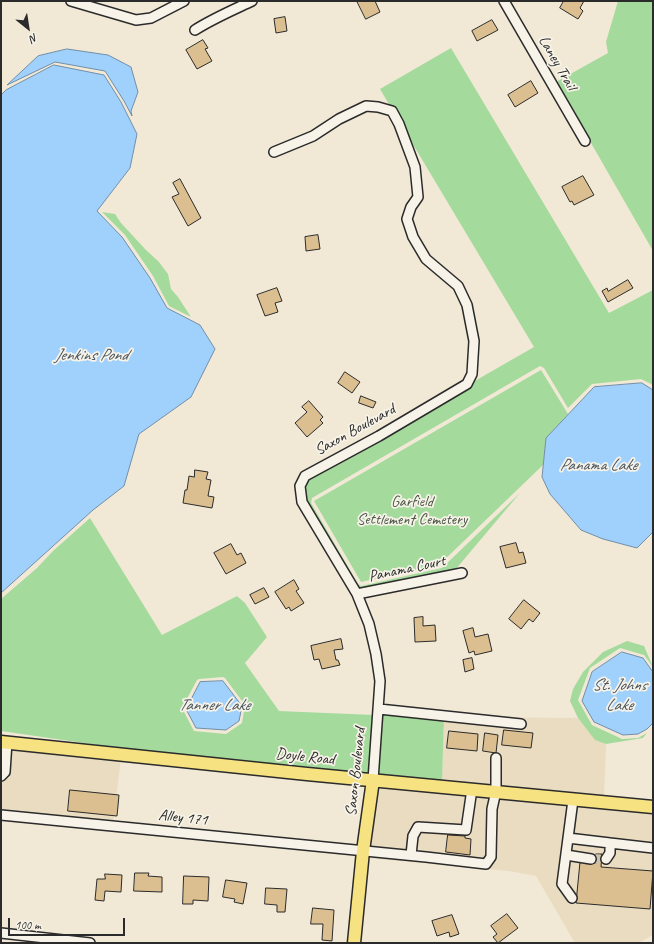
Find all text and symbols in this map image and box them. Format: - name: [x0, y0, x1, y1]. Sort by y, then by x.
- north arrow: [8, 8, 48, 48]
- text: N: [28, 31, 40, 46]
- street label: Laney Trail: [534, 32, 580, 94]
- water label: Jenkins Pond: [55, 346, 127, 366]
- street label: Saxon Boulevard: [311, 400, 399, 460]
- water label: Panama Lake: [560, 456, 636, 476]
- park label: Garfield Settlement Cemetery: [357, 492, 467, 530]
- street label: Panama Court: [367, 552, 447, 586]
- water label: St. Johns Lake: [592, 676, 646, 716]
- water label: Tanner Lake: [178, 696, 250, 716]
- street label: Saxon Boulevard: [342, 727, 370, 817]
- street label: Doyle Road: [275, 744, 335, 770]
- street label: Alley 171: [157, 806, 209, 830]
- scale bar: [10, 910, 127, 936]
- text: 100 m: [15, 917, 41, 933]

